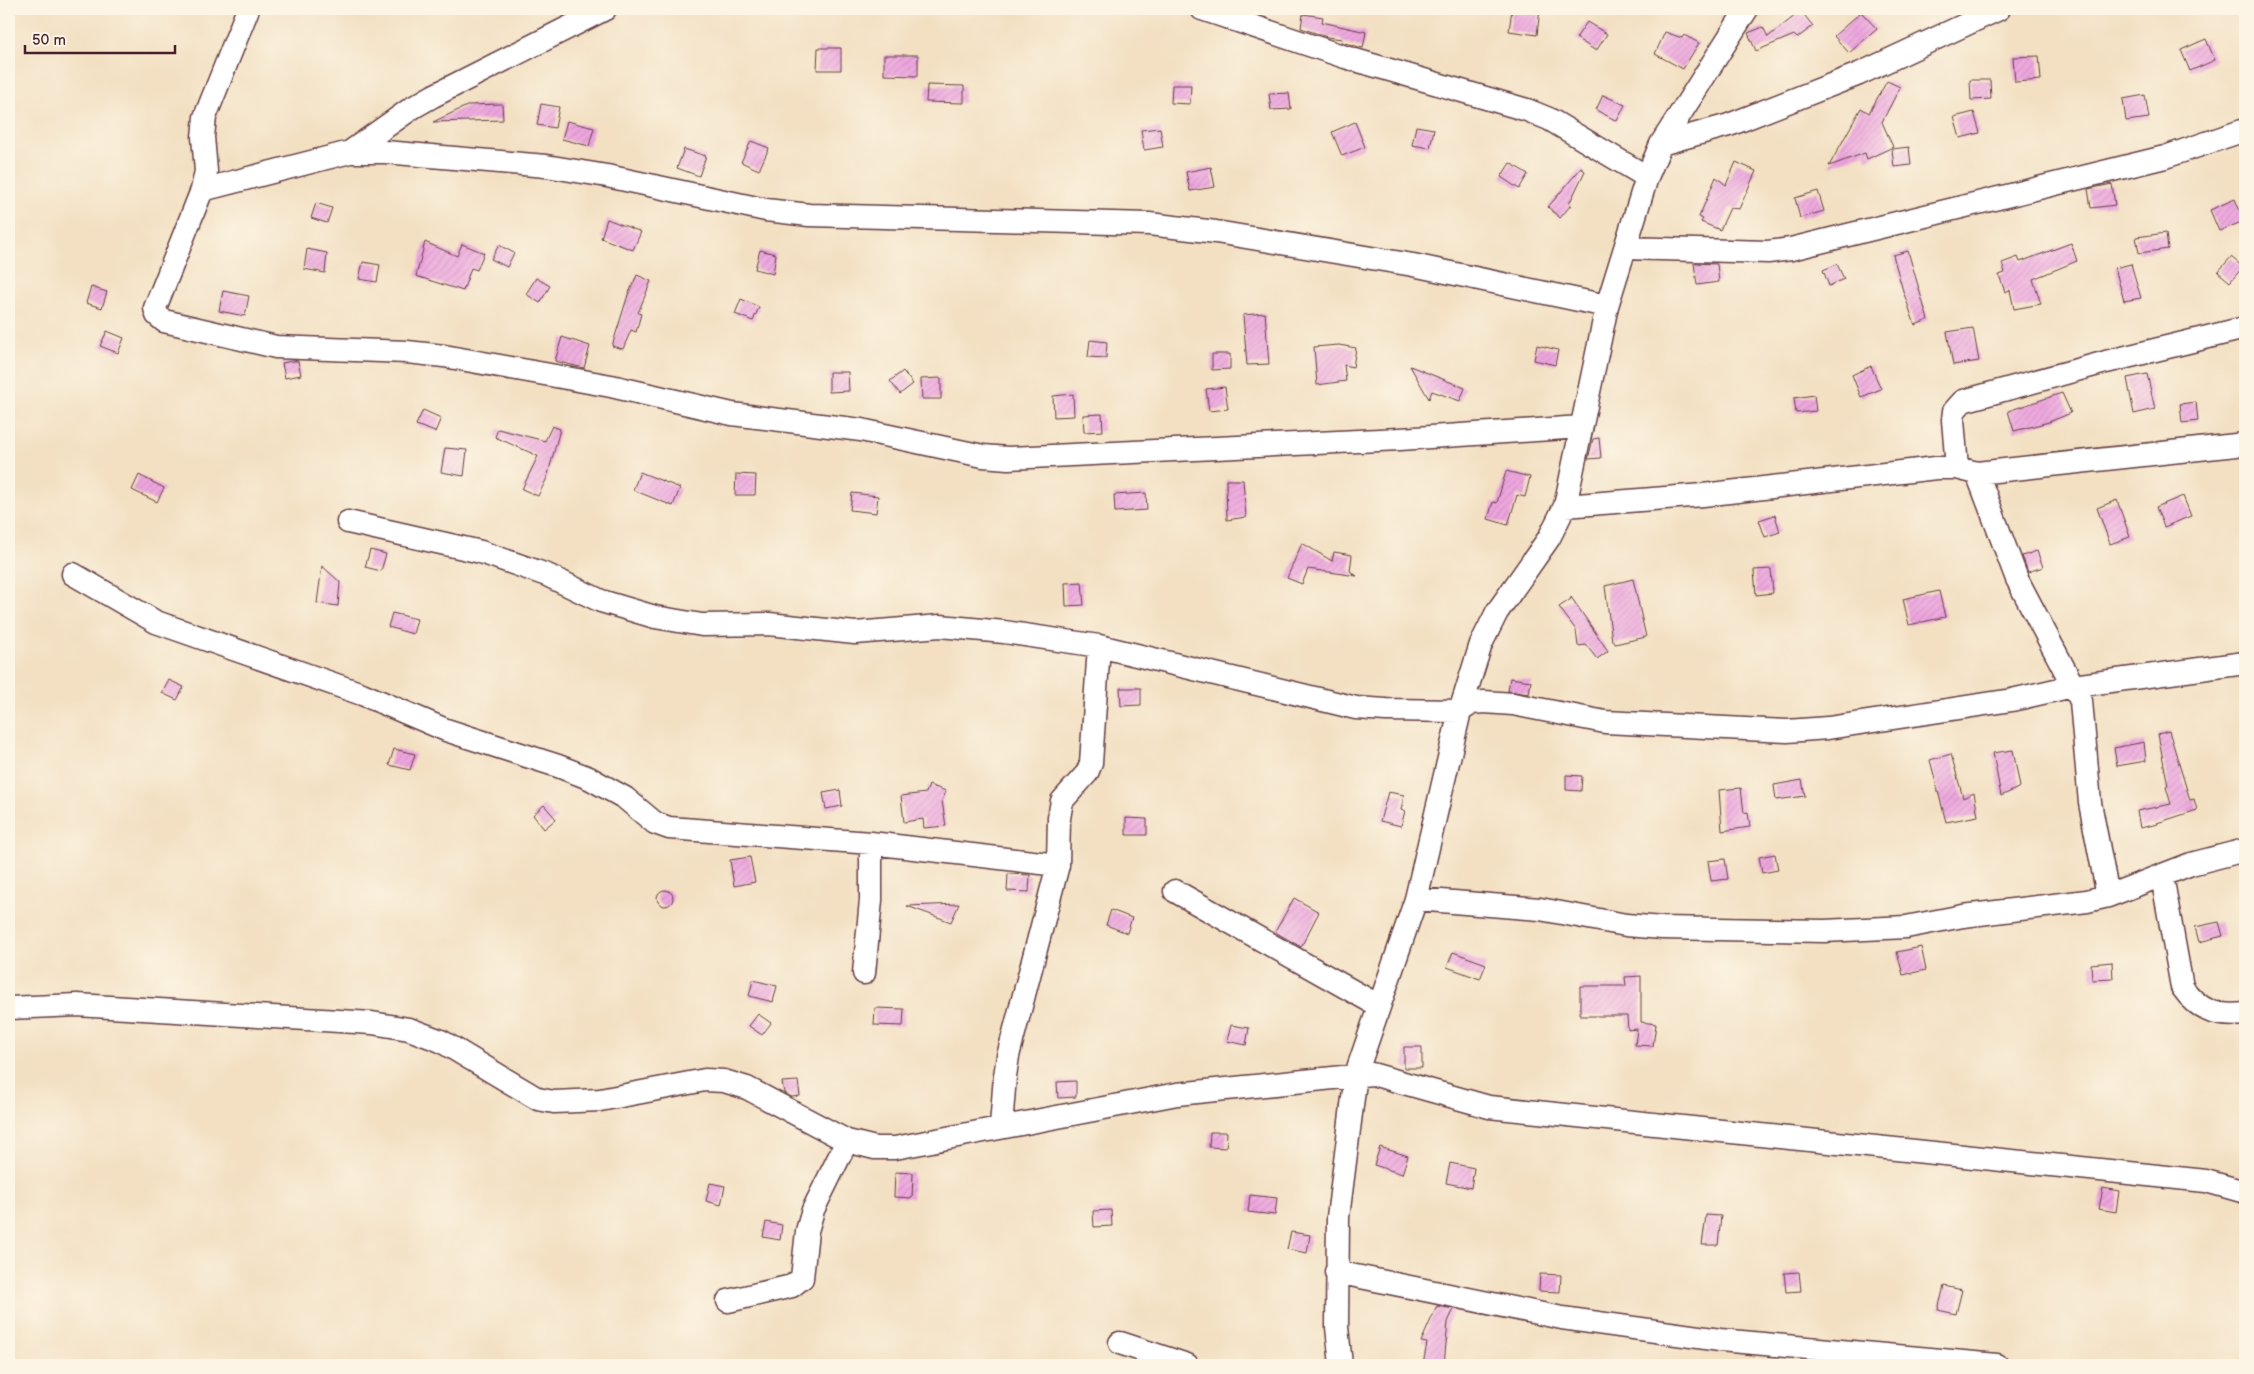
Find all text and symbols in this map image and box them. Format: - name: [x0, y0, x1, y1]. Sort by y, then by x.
- scale bar: [25, 22, 175, 54]
- text: 50 m: [32, 31, 66, 50]

